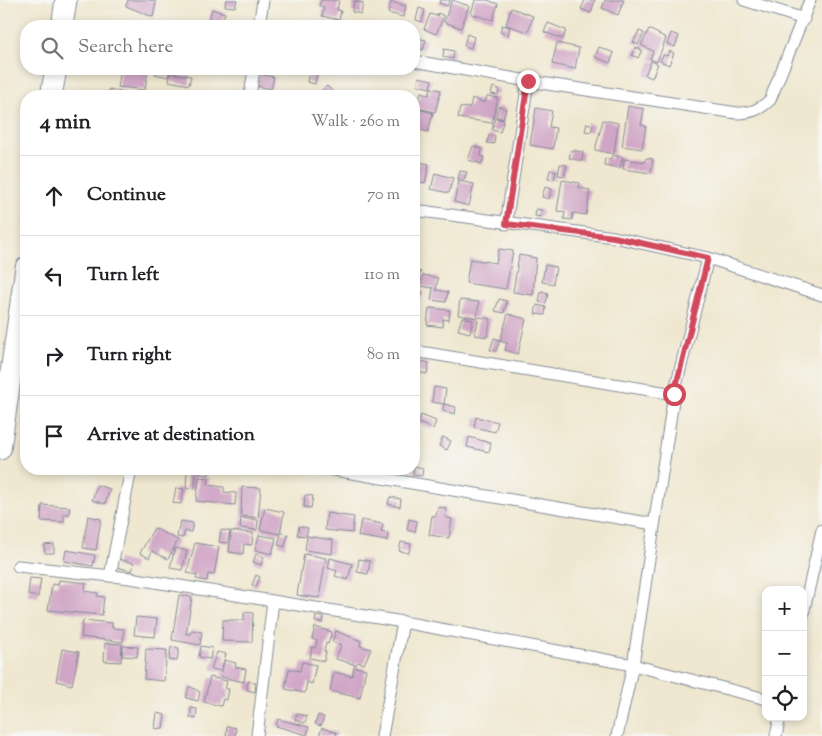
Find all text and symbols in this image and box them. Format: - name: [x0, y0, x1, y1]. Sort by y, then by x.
- search box: [20, 20, 420, 75]
- icon: search: [38, 34, 66, 62]
- text: Search here: [78, 34, 173, 61]
- route end: [517, 70, 540, 93]
- text: 4 min: [40, 108, 91, 138]
- text: Walk · 260 m: [311, 111, 400, 134]
- icon: ahead: [40, 182, 68, 210]
- text: Continue: [87, 182, 166, 209]
- text: 70 m: [367, 184, 400, 207]
- icon: left: [40, 262, 68, 290]
- text: Turn left: [87, 262, 159, 289]
- text: 110 m: [364, 264, 400, 287]
- icon: right: [40, 342, 68, 370]
- text: Turn right: [87, 342, 171, 369]
- text: 80 m: [367, 344, 400, 367]
- route start: [663, 383, 686, 406]
- icon: arrive: [40, 422, 68, 450]
- text: Arrive at destination: [87, 422, 255, 449]
- map controls: [762, 586, 807, 721]
- button: +: [762, 586, 807, 631]
- button: −: [762, 631, 807, 676]
- button: locate: [762, 676, 807, 721]

